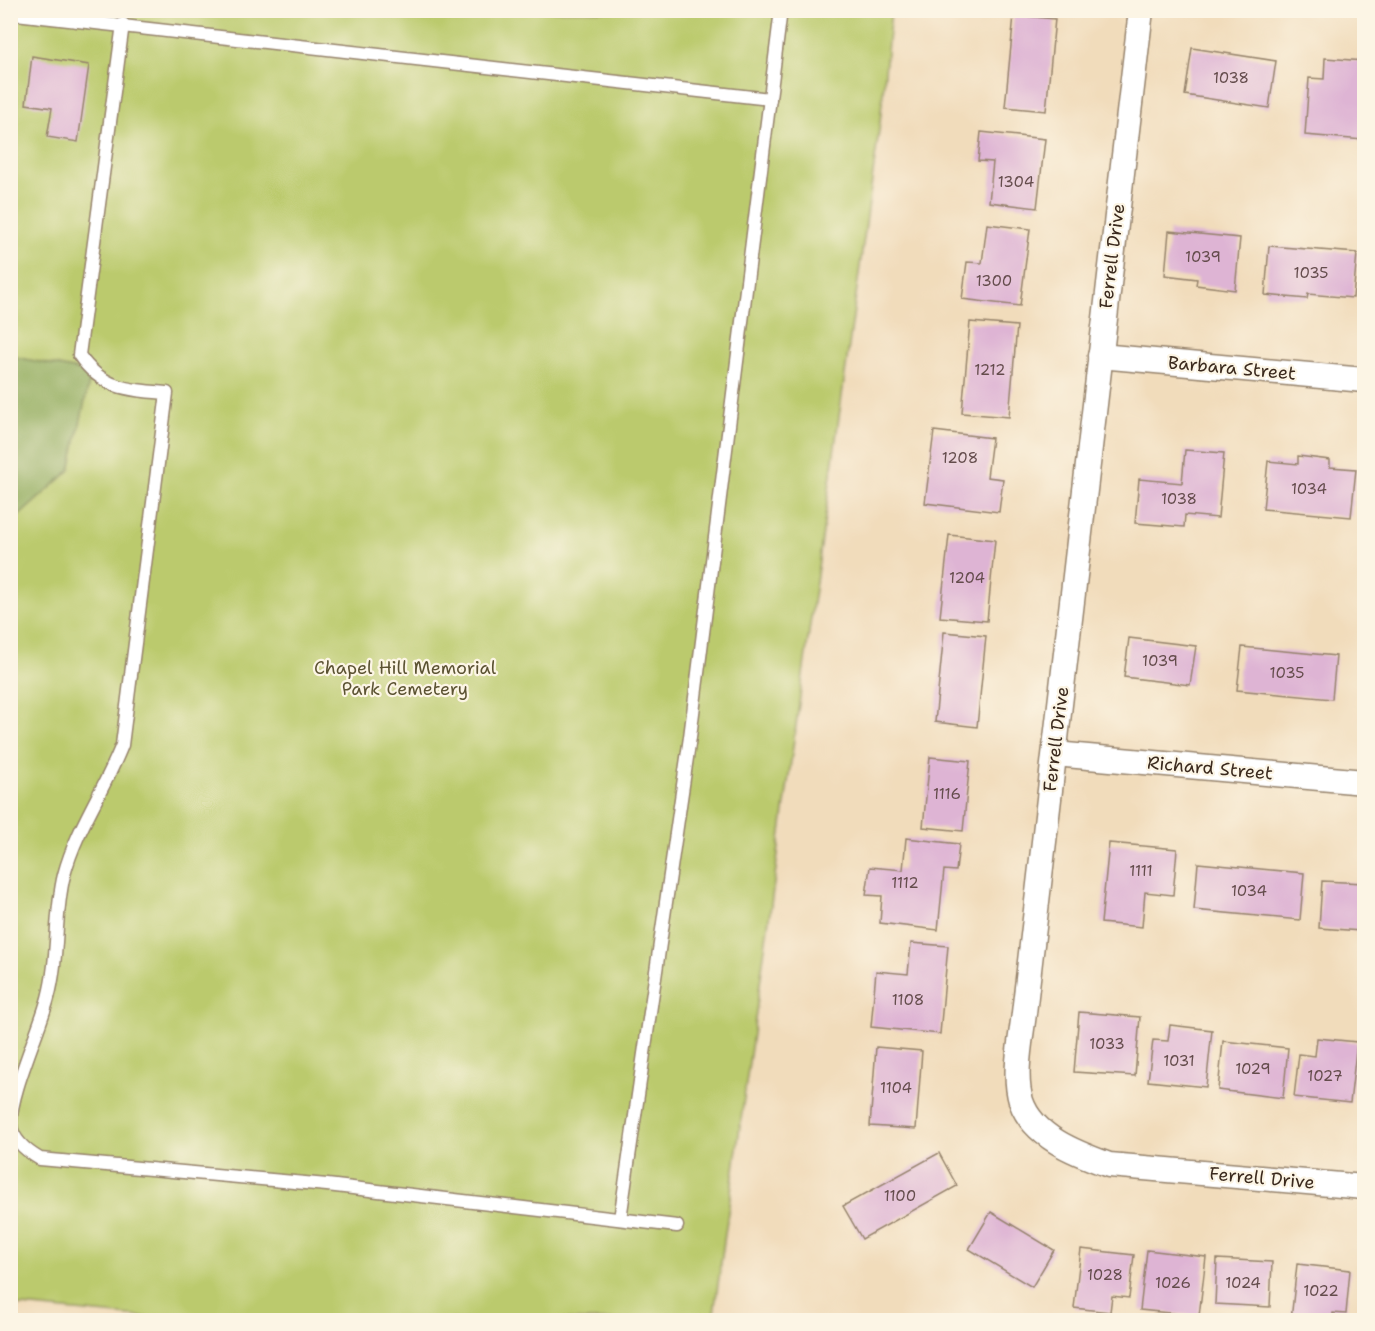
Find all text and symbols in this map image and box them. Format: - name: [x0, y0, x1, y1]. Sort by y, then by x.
- house number: 1038: [1213, 68, 1249, 88]
- house number: 1304: [998, 172, 1034, 192]
- street label: Ferrell Drive: [1094, 202, 1130, 310]
- house number: 1039: [1185, 247, 1221, 267]
- house number: 1035: [1294, 263, 1328, 283]
- house number: 1300: [976, 271, 1012, 291]
- street label: Barbara Street: [1167, 350, 1297, 386]
- house number: 1212: [974, 360, 1006, 380]
- house number: 1208: [942, 448, 978, 468]
- house number: 1034: [1291, 479, 1327, 499]
- house number: 1038: [1161, 489, 1197, 509]
- house number: 1204: [949, 568, 985, 588]
- house number: 1039: [1142, 651, 1178, 671]
- park label: Chapel Hill Memorial Park Cemetery: [314, 656, 497, 701]
- house number: 1035: [1270, 663, 1304, 683]
- street label: Ferrell Drive: [1038, 685, 1074, 793]
- street label: Richard Street: [1146, 751, 1274, 785]
- house number: 1116: [933, 784, 961, 804]
- house number: 1111: [1129, 861, 1153, 881]
- house number: 1112: [891, 873, 919, 893]
- house number: 1034: [1231, 881, 1267, 901]
- house number: 1108: [892, 990, 924, 1010]
- house number: 1033: [1089, 1034, 1125, 1054]
- house number: 1031: [1163, 1051, 1195, 1071]
- house number: 1029: [1235, 1059, 1271, 1079]
- house number: 1027: [1307, 1066, 1343, 1086]
- house number: 1104: [880, 1078, 912, 1098]
- street label: Ferrell Drive: [1208, 1161, 1316, 1195]
- house number: 1100: [884, 1186, 916, 1206]
- house number: 1028: [1087, 1265, 1123, 1285]
- house number: 1026: [1155, 1273, 1191, 1293]
- house number: 1024: [1225, 1273, 1261, 1293]
- house number: 1022: [1303, 1281, 1339, 1301]

